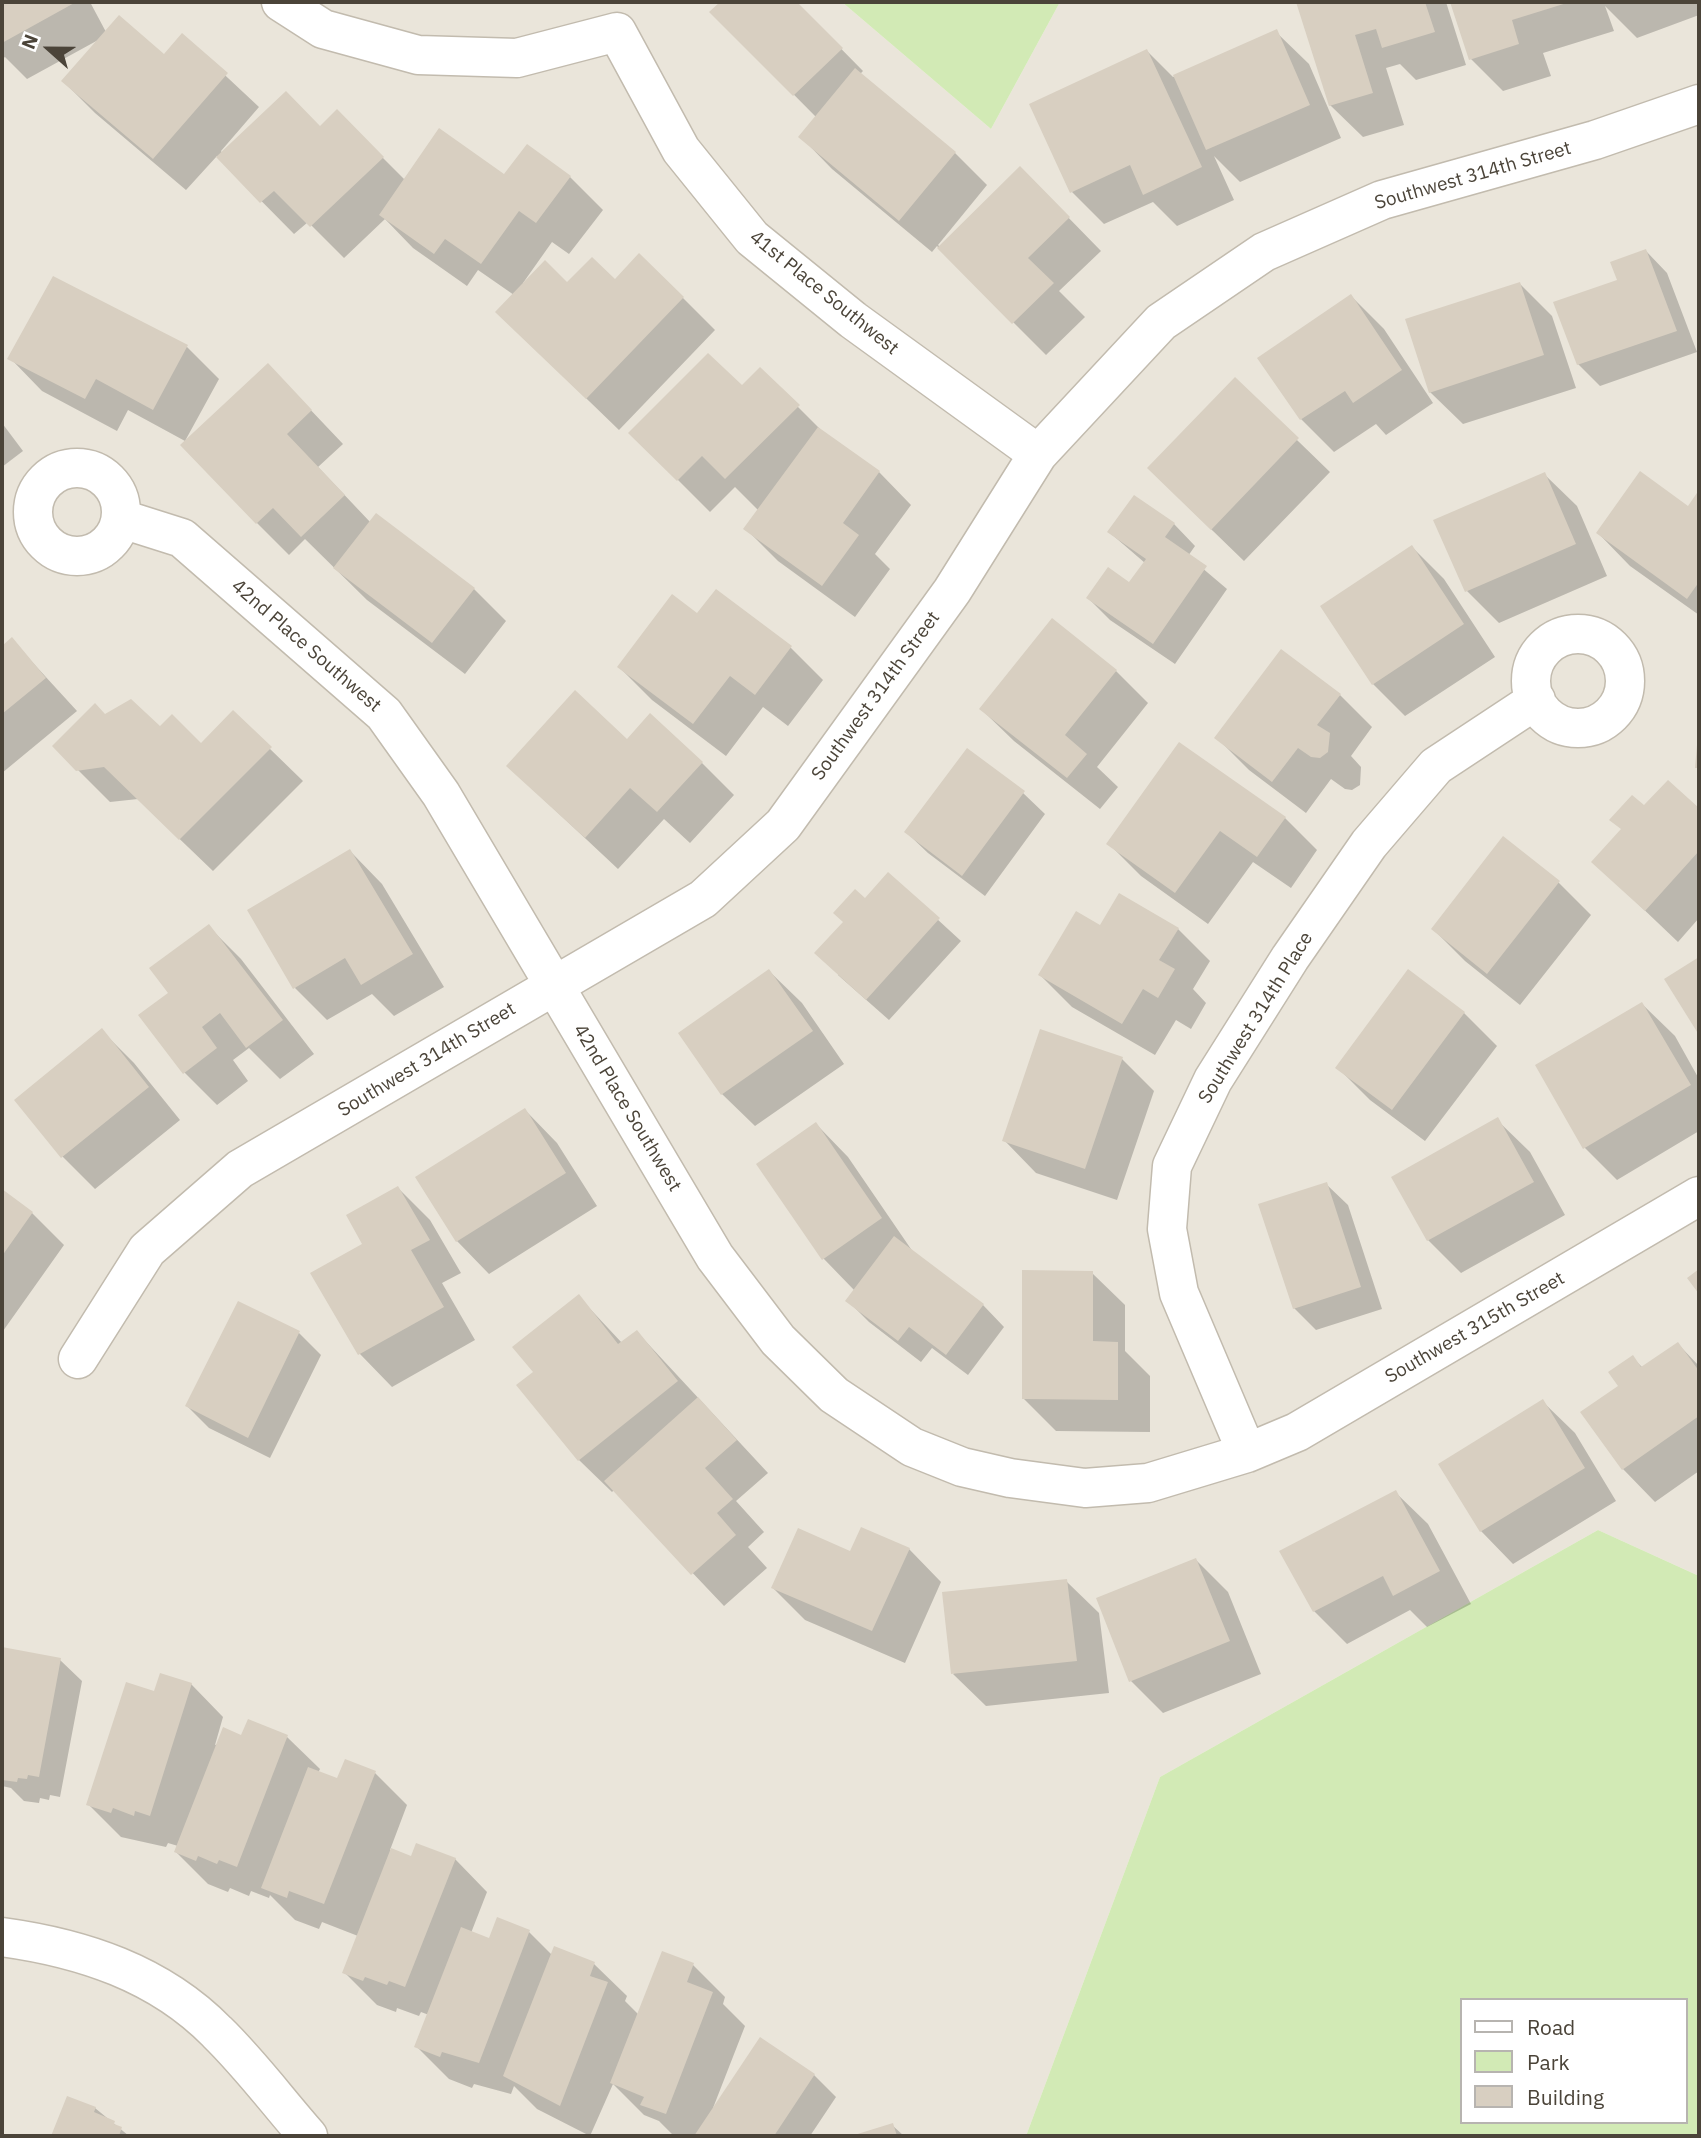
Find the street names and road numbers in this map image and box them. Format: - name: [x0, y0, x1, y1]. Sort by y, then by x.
- street label: Southwest 314th Street: [1372, 137, 1574, 215]
- street label: 41st Place Southwest: [745, 226, 903, 360]
- street label: 42nd Place Southwest: [227, 575, 385, 717]
- street label: Southwest 314th Street: [807, 607, 945, 785]
- street label: Southwest 314th Place: [1194, 928, 1318, 1108]
- street label: Southwest 314th Street: [334, 998, 520, 1122]
- street label: 42nd Place Southwest: [568, 1020, 686, 1196]
- street label: Southwest 315th Street: [1381, 1267, 1569, 1389]

